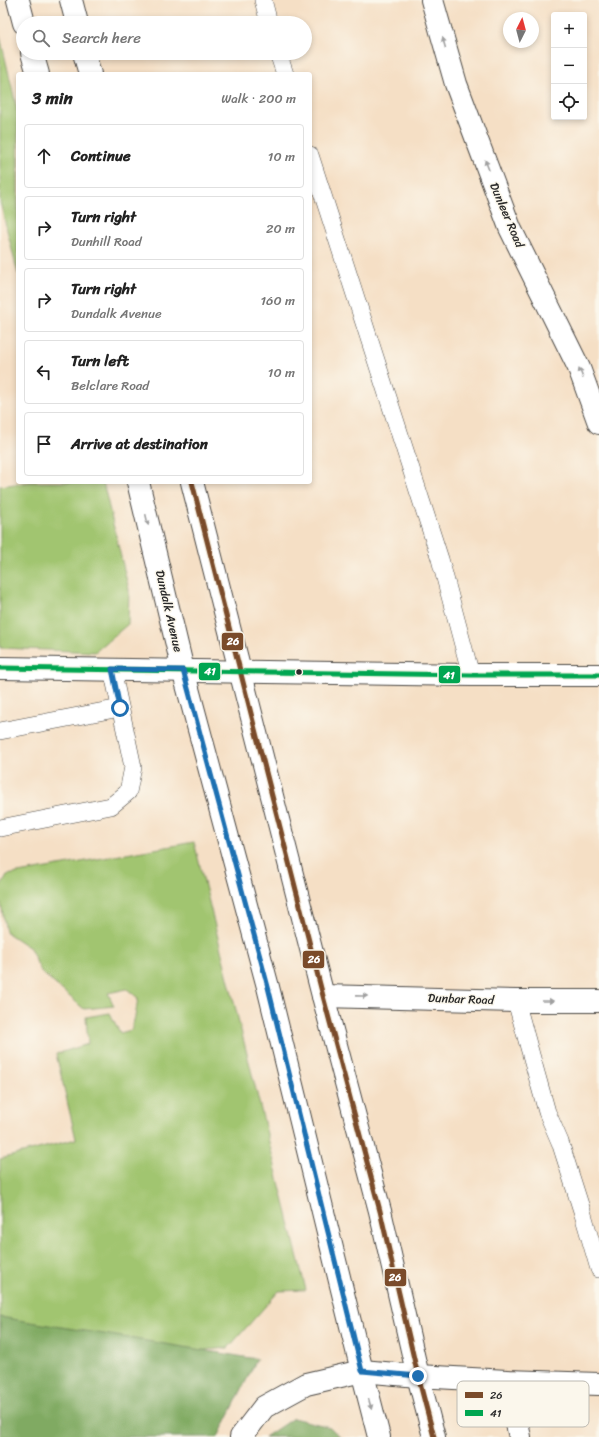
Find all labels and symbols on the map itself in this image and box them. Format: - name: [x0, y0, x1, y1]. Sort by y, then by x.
- north arrow: [503, 12, 539, 48]
- one-way arrow: [441, 36, 447, 48]
- one-way arrow: [483, 159, 489, 171]
- street label: Dunleer Road: [483, 179, 531, 253]
- one-way arrow: [577, 366, 583, 378]
- one-way arrow: [145, 514, 151, 526]
- street label: Dundalk Avenue: [149, 568, 189, 654]
- line badge: 26: [221, 632, 244, 651]
- text: 26: [226, 632, 239, 651]
- line badge: 41: [198, 662, 221, 681]
- text: 41: [203, 662, 216, 681]
- line badge: 41: [438, 665, 461, 684]
- text: 41: [442, 666, 455, 685]
- unlabelled marker: [294, 667, 304, 677]
- route start: [111, 699, 129, 717]
- line badge: 26: [302, 950, 325, 969]
- text: 26: [307, 950, 320, 969]
- street label: Dunbar Road: [428, 987, 496, 1011]
- one-way arrow: [356, 993, 368, 1000]
- one-way arrow: [542, 998, 555, 1004]
- line badge: 26: [384, 1268, 407, 1287]
- text: 26: [388, 1268, 401, 1287]
- route end: [409, 1367, 427, 1385]
- legend: [457, 1381, 589, 1427]
- text: 26: [490, 1386, 503, 1405]
- one-way arrow: [367, 1398, 373, 1410]
- text: 41: [490, 1404, 502, 1423]

